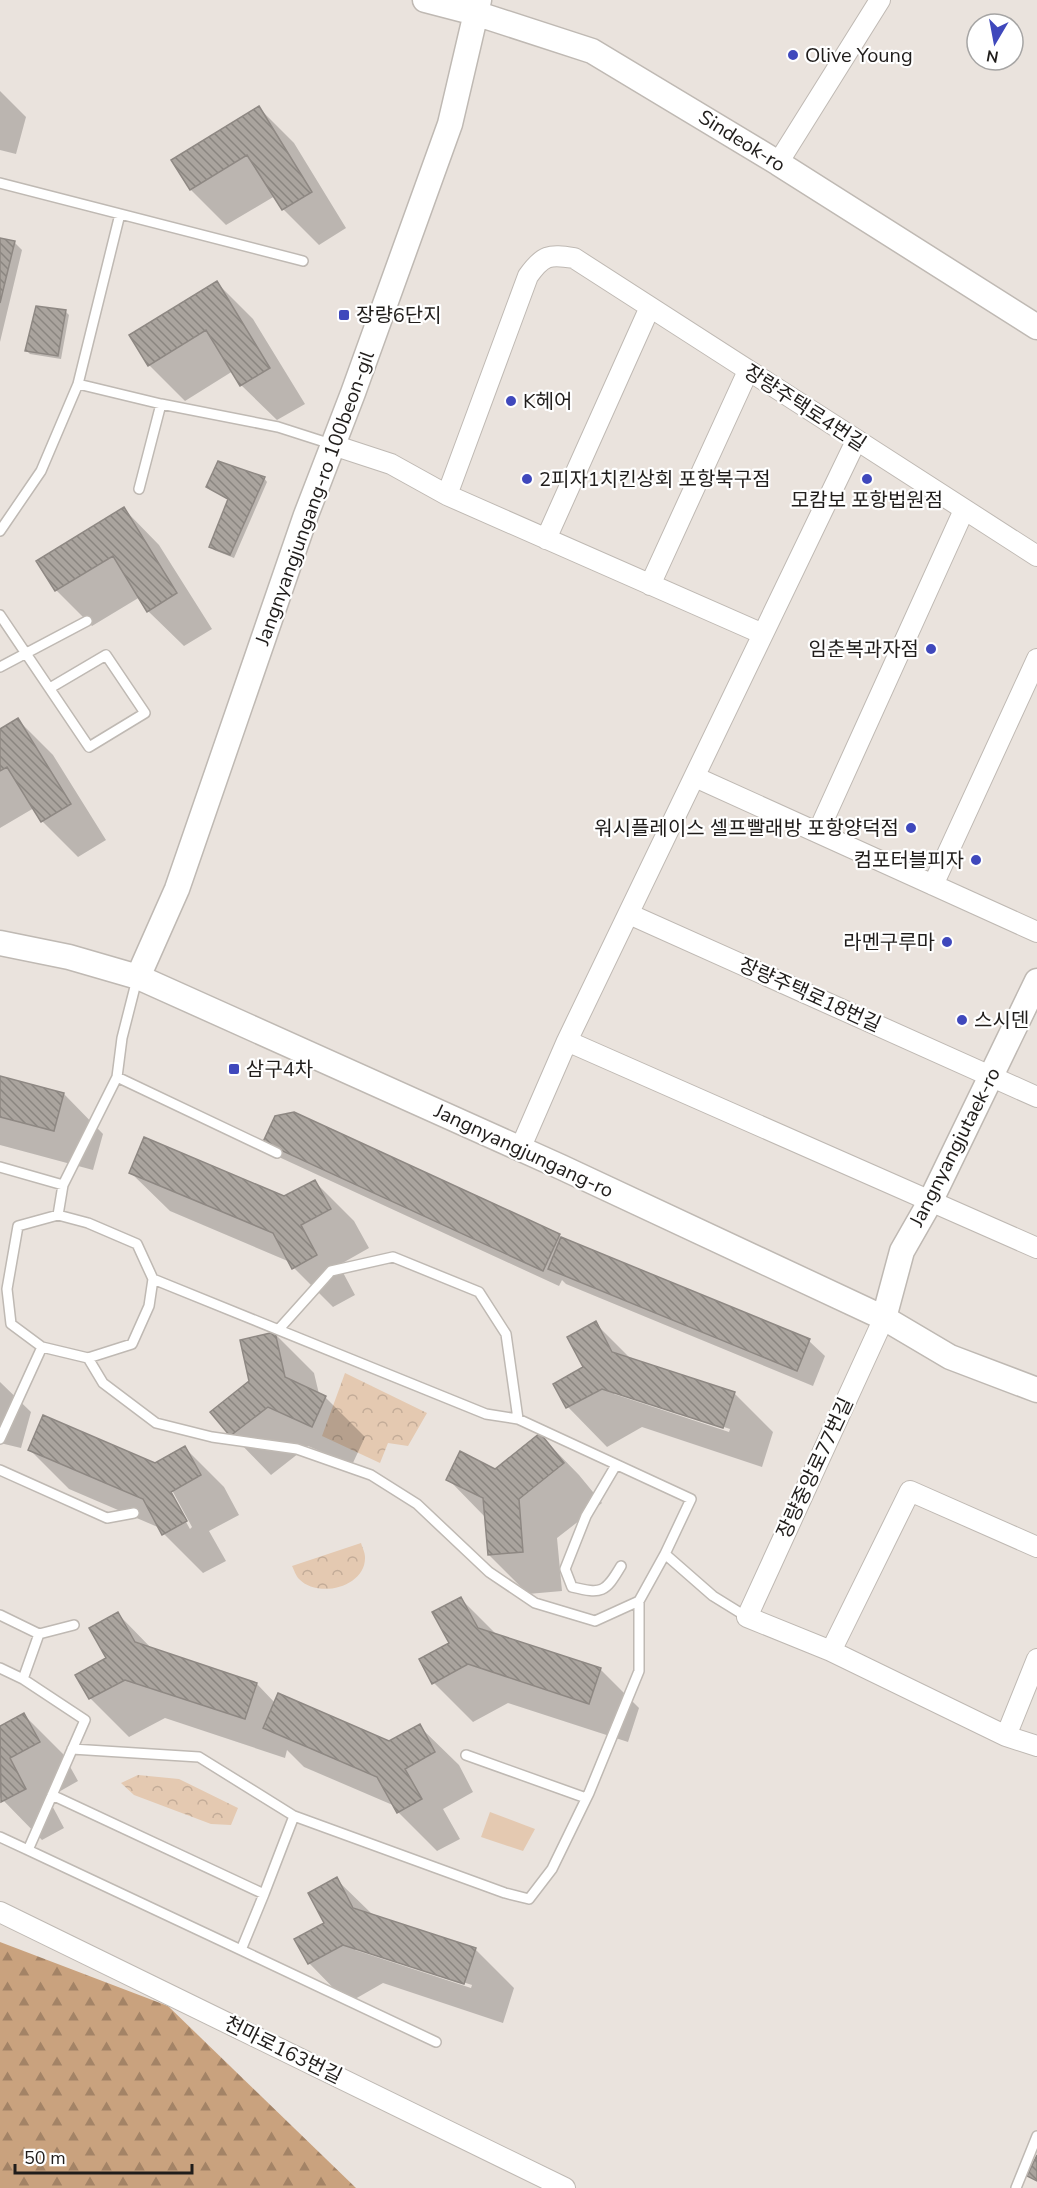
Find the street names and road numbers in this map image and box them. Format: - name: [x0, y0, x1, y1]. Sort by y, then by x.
- street label: Sindeok-ro: [693, 104, 791, 178]
- street label: Jangnyangjungang-ro 100beon-gil: [249, 347, 381, 650]
- street label: 장량주택로4번길: [739, 358, 871, 458]
- street label: 장량주택로18번길: [735, 952, 885, 1038]
- street label: Jangnyangjutaek-ro: [903, 1063, 1007, 1232]
- street label: Jangnyangjungang-ro: [429, 1097, 618, 1204]
- street label: 장량중앙로77번길: [770, 1393, 860, 1543]
- street label: 천마로163번길: [220, 2010, 346, 2090]

